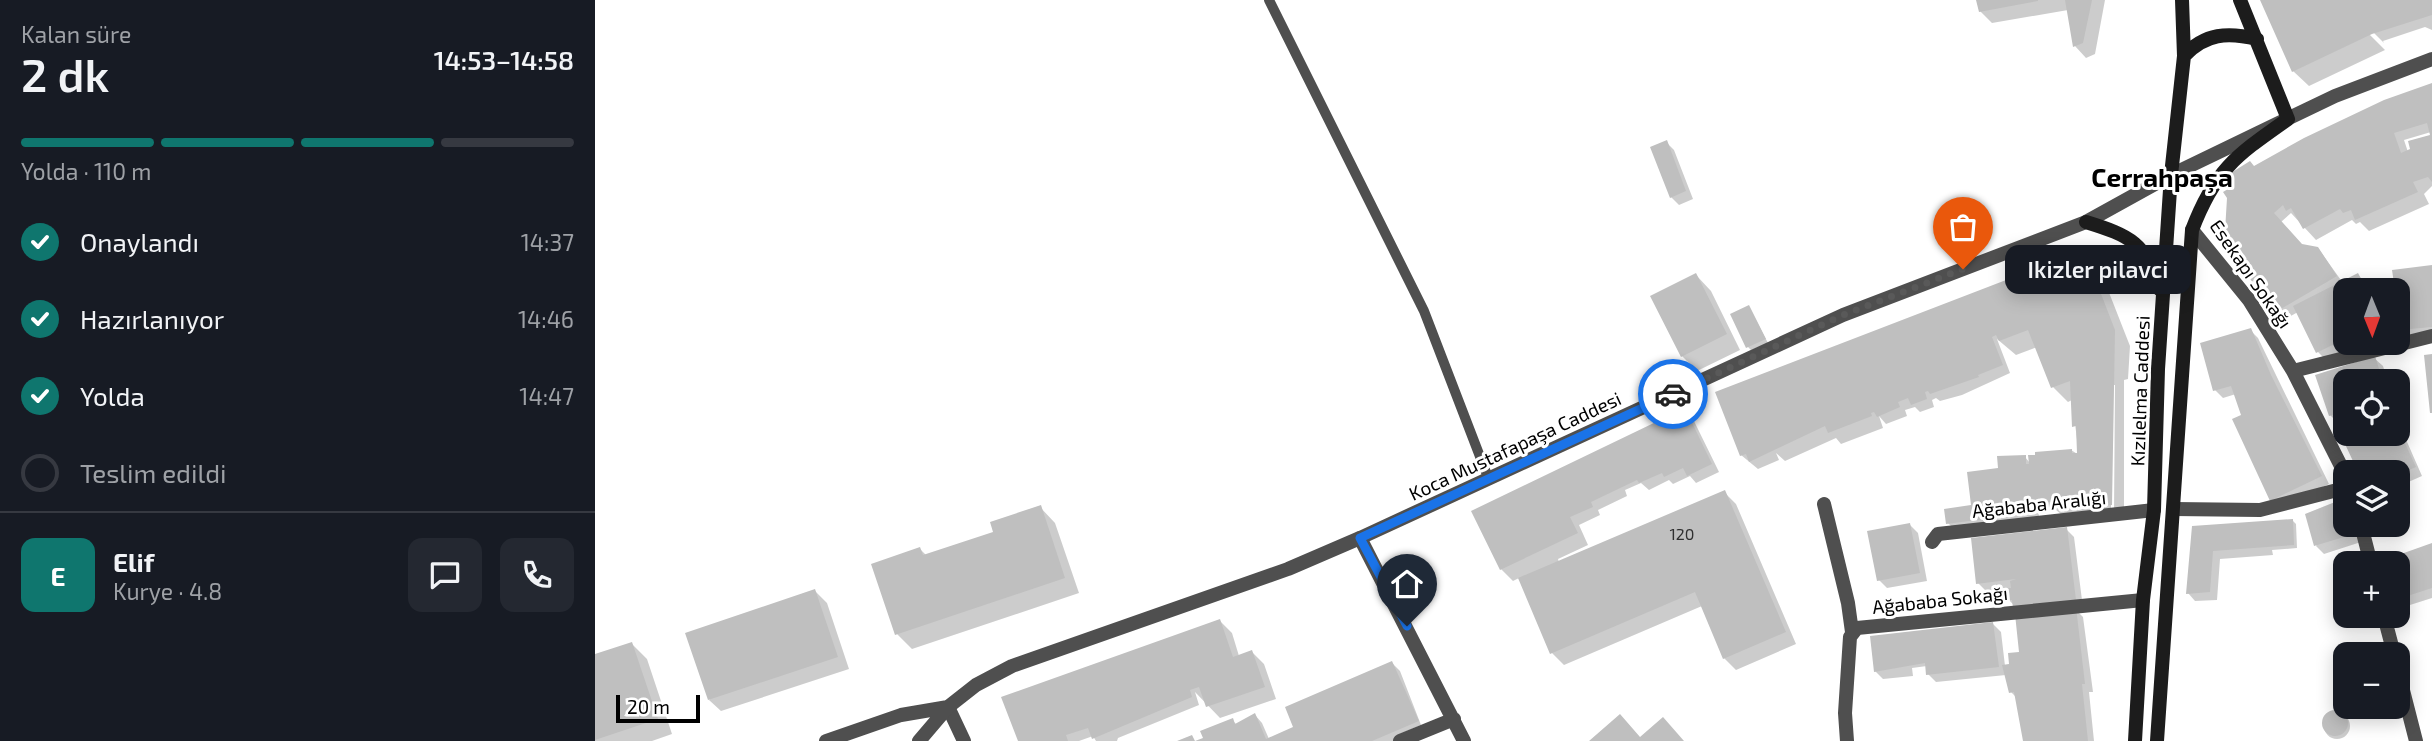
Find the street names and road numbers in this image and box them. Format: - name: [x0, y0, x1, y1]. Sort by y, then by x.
- street label: Esekapı Sokağı: [2205, 215, 2297, 333]
- street label: Kızılelma Caddesi: [2125, 315, 2154, 467]
- street label: Koca Mustafapaşa Caddesi: [1405, 386, 1625, 506]
- street label: Ağababa Aralığı: [1971, 485, 2107, 522]
- street label: Ağababa Sokağı: [1871, 581, 2009, 618]

